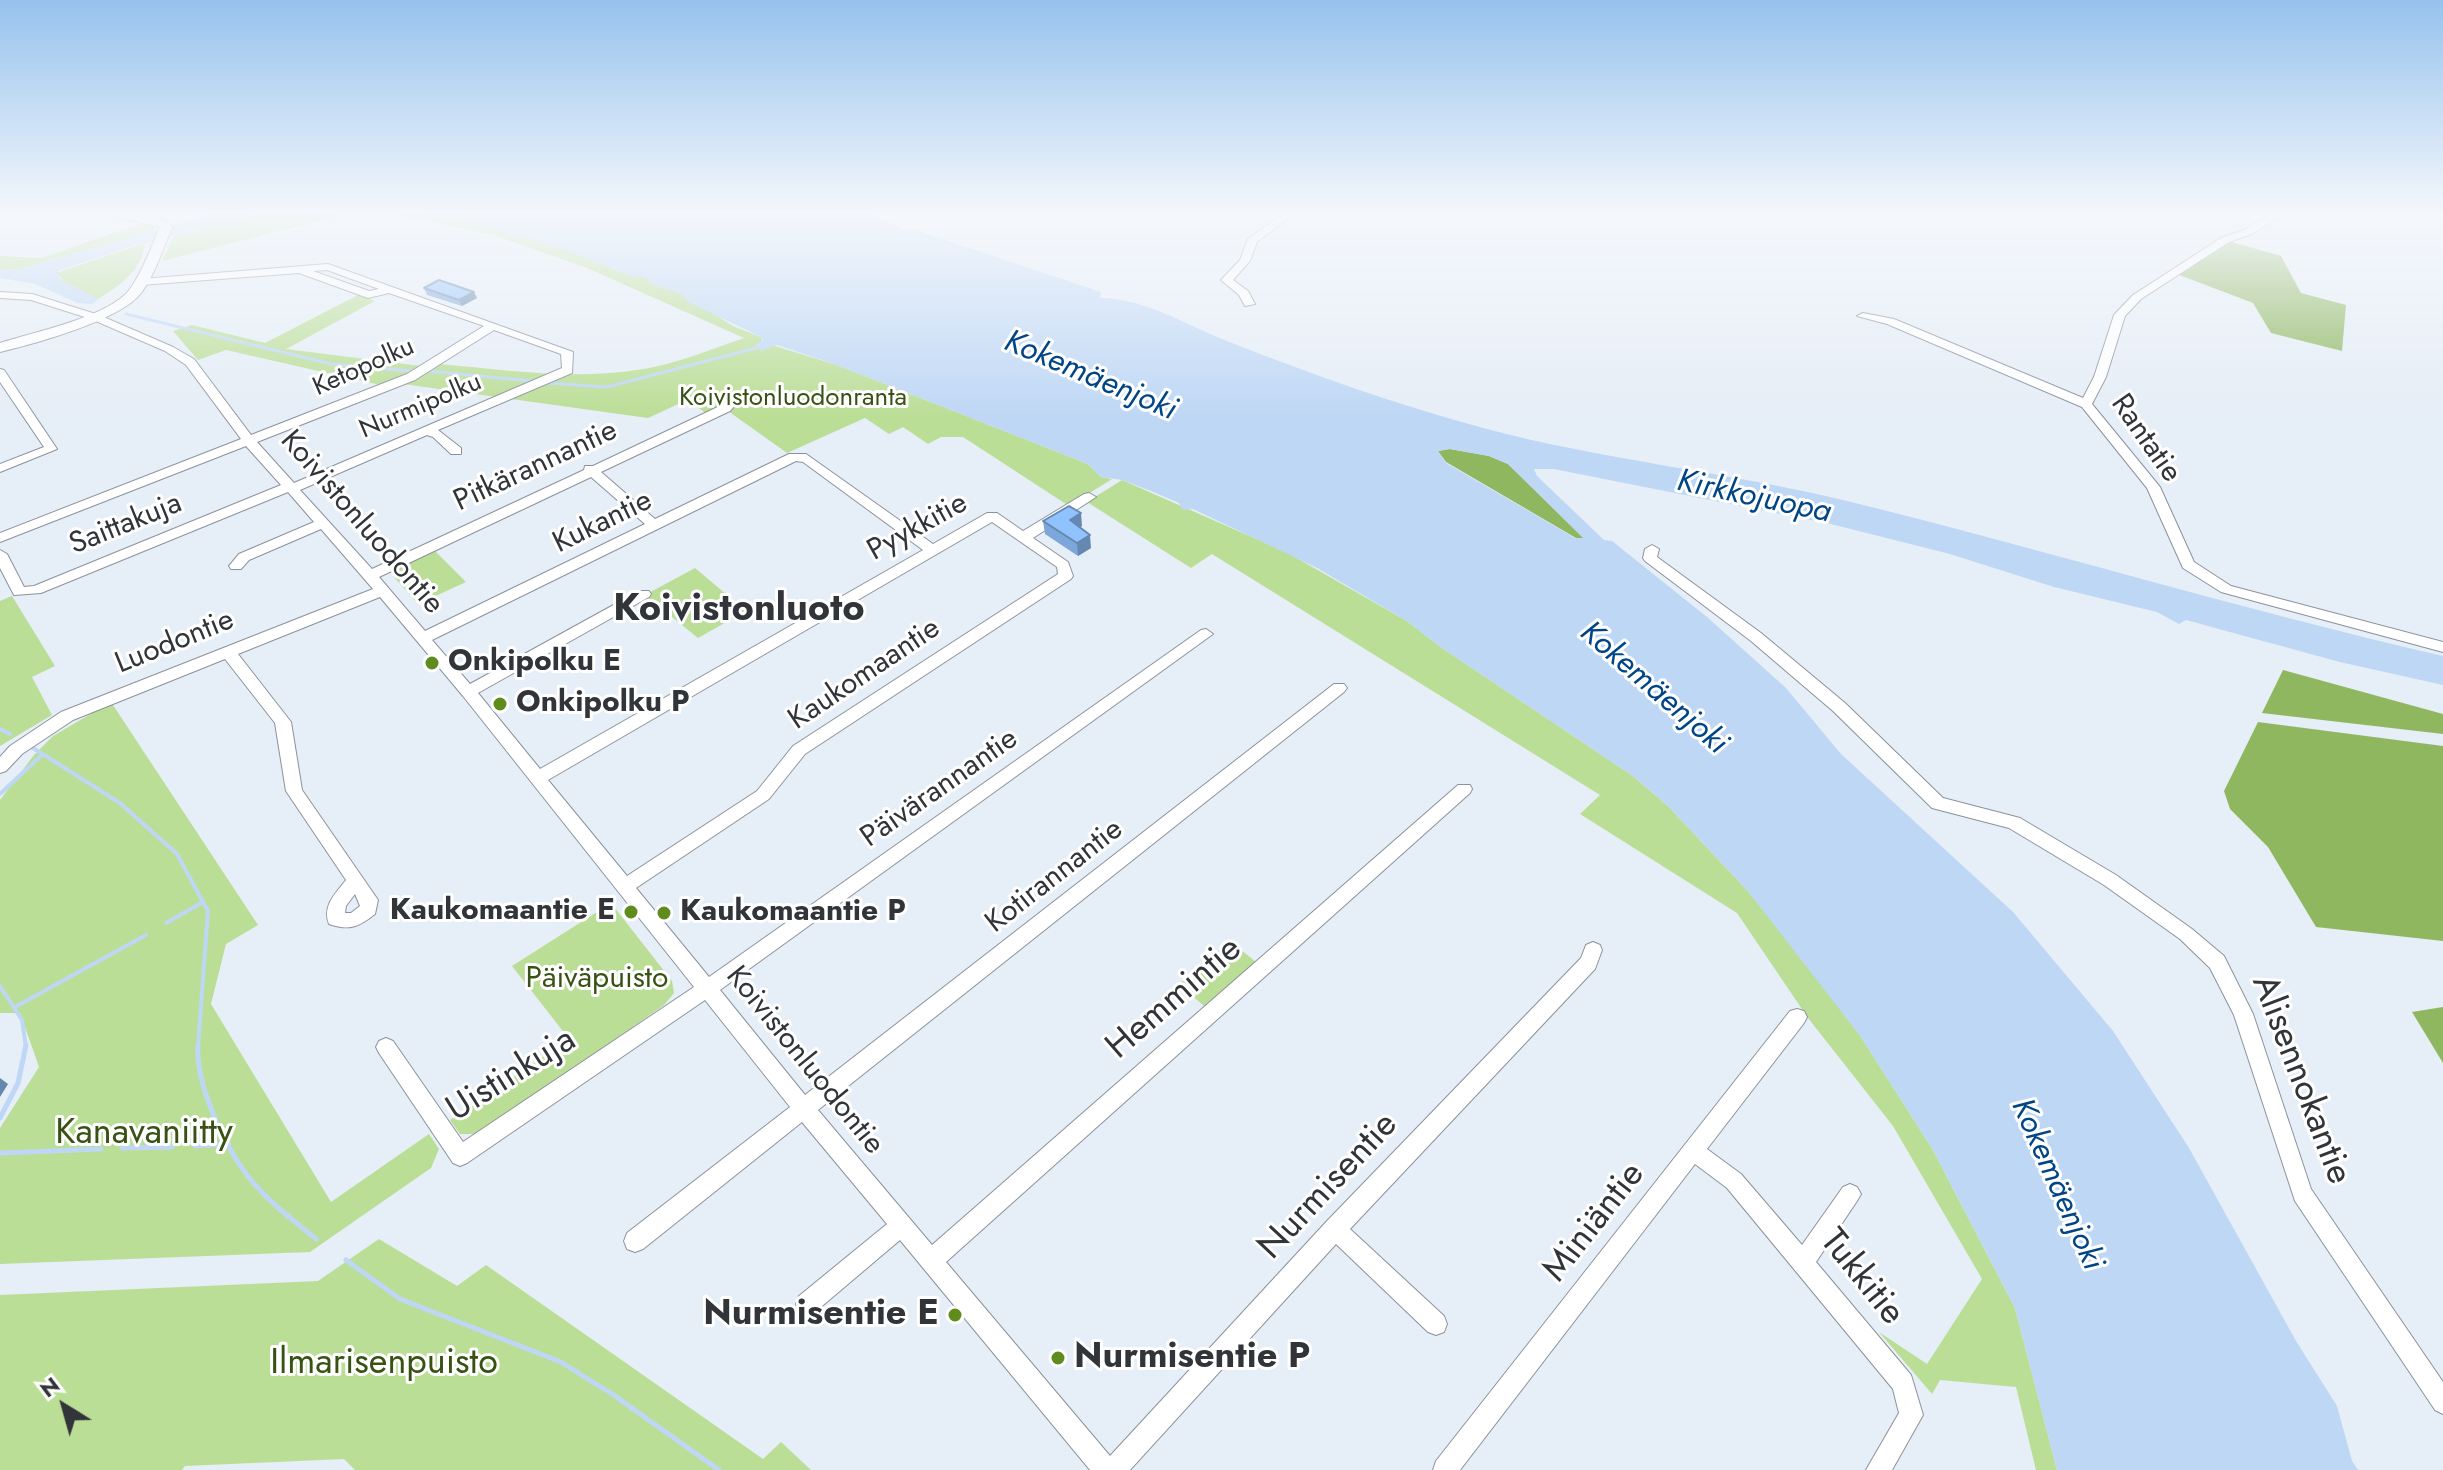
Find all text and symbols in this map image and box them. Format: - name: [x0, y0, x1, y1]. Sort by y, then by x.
- water label: Kokemäenjoki: [998, 323, 1182, 431]
- street label: Ketopolku: [309, 332, 419, 404]
- street label: Nurmipolku: [355, 367, 487, 447]
- park label: Koivistonluodonranta: [679, 383, 907, 415]
- street label: Rantatie: [2102, 388, 2188, 490]
- street label: Pitkärannantie: [449, 413, 623, 521]
- street label: Koivistonluodontie: [272, 424, 450, 622]
- water label: Kirkkojuopa: [1673, 463, 1835, 533]
- street label: Kukantie: [548, 484, 658, 562]
- street label: Saittakuja: [65, 486, 187, 564]
- street label: Pyykkitie: [862, 486, 974, 570]
- district label: Koivistonluoto: [613, 588, 865, 634]
- street label: Luodontie: [110, 603, 240, 683]
- street label: Kaukomaantie: [783, 611, 947, 739]
- water label: Kokemäenjoki: [1571, 614, 1735, 764]
- place label: Onkipolku E: [448, 645, 621, 681]
- marker: Onkipolku E: [423, 654, 441, 672]
- place label: Onkipolku P: [516, 686, 690, 722]
- marker: Onkipolku P: [491, 695, 509, 713]
- street label: Päivärannantie: [855, 722, 1025, 856]
- street label: Kotirannantie: [979, 812, 1131, 942]
- place label: Kaukomaantie E: [390, 894, 615, 930]
- place label: Kaukomaantie P: [680, 895, 906, 931]
- marker: Kaukomaantie E: [622, 903, 640, 921]
- marker: Kaukomaantie P: [655, 904, 673, 922]
- street label: Hemmintie: [1098, 928, 1252, 1070]
- street label: Koivistonluodontie: [717, 960, 891, 1162]
- park label: Päiväpuisto: [526, 962, 668, 998]
- street label: Alisennokantie: [2240, 969, 2360, 1191]
- street label: Uistinkuja: [439, 1020, 585, 1132]
- water label: Kokemäenjoki: [2001, 1093, 2111, 1277]
- street label: Nurmisentie: [1250, 1105, 1408, 1269]
- park label: Kanavaniitty: [55, 1112, 233, 1156]
- street label: Miniäntie: [1535, 1155, 1655, 1291]
- street label: Tukkitie: [1809, 1222, 1913, 1334]
- place label: Nurmisentie E: [703, 1293, 939, 1337]
- marker: Nurmisentie E: [946, 1306, 964, 1324]
- place label: Nurmisentie P: [1074, 1336, 1311, 1380]
- park label: Ilmarisenpuisto: [270, 1342, 498, 1386]
- marker: Nurmisentie P: [1049, 1349, 1067, 1367]
- north arrow: [24, 1366, 104, 1446]
- text: N: [33, 1369, 66, 1405]

